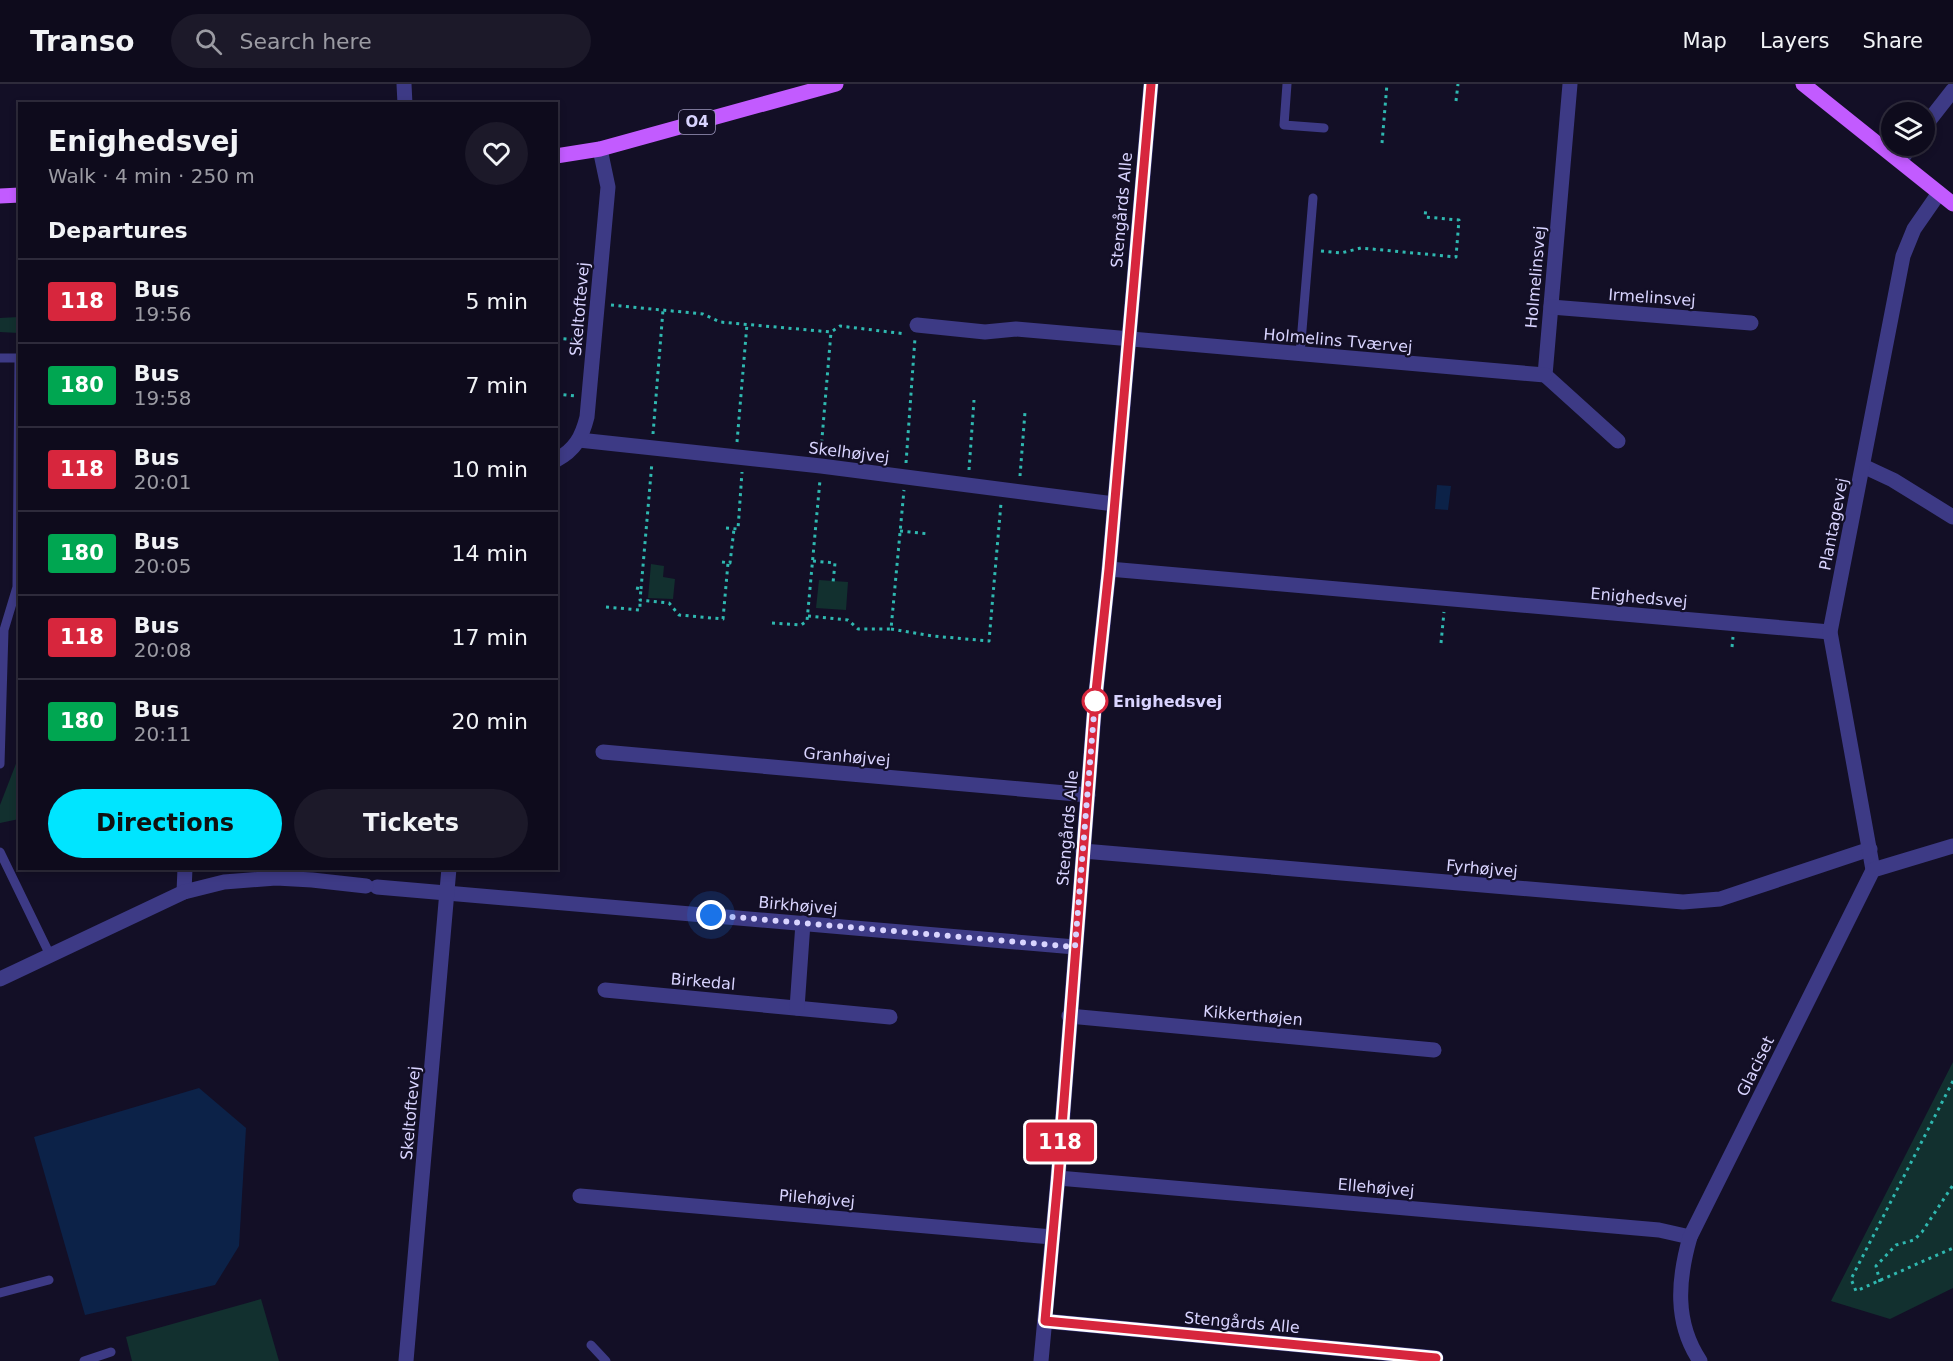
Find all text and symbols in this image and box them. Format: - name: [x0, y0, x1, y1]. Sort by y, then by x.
- search box: [171, 14, 591, 68]
- text: Transo: [30, 25, 135, 58]
- icon: search: [192, 25, 225, 58]
- text: Search here: [240, 29, 372, 54]
- text: Map: [1683, 29, 1727, 53]
- text: Layers: [1760, 29, 1829, 53]
- text: Share: [1862, 29, 1923, 53]
- map controls: [1881, 102, 1935, 156]
- button: layers: [1881, 102, 1935, 156]
- road number: O4: [679, 110, 715, 134]
- button: heart: [465, 122, 528, 185]
- text: Enighedsvej: [48, 125, 239, 158]
- street label: Stengårds Alle: [1107, 151, 1136, 269]
- text: Walk · 4 min · 250 m: [48, 164, 255, 188]
- text: Departures: [48, 218, 188, 243]
- street label: Holmelinsvej: [1522, 225, 1549, 329]
- street label: Skeltoftevej: [566, 261, 593, 357]
- text: Bus: [134, 277, 179, 302]
- street label: Irmelinsvej: [1608, 285, 1696, 310]
- text: 118: [60, 289, 104, 313]
- text: 5 min: [466, 289, 528, 314]
- text: 19:56: [134, 302, 191, 326]
- street label: Holmelins Tværvej: [1263, 325, 1413, 356]
- text: Bus: [134, 361, 179, 386]
- text: 180: [60, 373, 104, 397]
- text: 7 min: [466, 373, 528, 398]
- text: 19:58: [134, 386, 191, 410]
- street label: Skelhøjvej: [807, 438, 890, 467]
- text: Bus: [134, 445, 179, 470]
- text: 118: [60, 457, 104, 481]
- text: 10 min: [452, 457, 528, 482]
- text: 20:01: [134, 470, 191, 494]
- street label: Plantagevej: [1815, 476, 1852, 572]
- text: Bus: [134, 529, 179, 554]
- text: 180: [60, 541, 104, 565]
- text: 14 min: [452, 541, 528, 566]
- text: 20:05: [134, 554, 191, 578]
- street label: Enighedsvej: [1590, 584, 1688, 611]
- text: Bus: [134, 613, 179, 638]
- text: 118: [60, 625, 104, 649]
- text: 17 min: [452, 625, 528, 650]
- text: 20:08: [134, 638, 191, 662]
- marker: Enighedsvej: [1082, 688, 1108, 714]
- place label: Enighedsvej: [1113, 692, 1222, 711]
- text: Bus: [134, 697, 179, 722]
- text: 180: [60, 709, 104, 733]
- text: 20 min: [452, 709, 528, 734]
- text: 20:11: [134, 722, 191, 746]
- street label: Granhøjvej: [803, 743, 891, 770]
- street label: Stengårds Alle: [1053, 769, 1082, 887]
- button: Directions: [48, 789, 282, 858]
- button: Tickets: [294, 789, 528, 858]
- street label: Fyrhøjvej: [1445, 856, 1518, 881]
- street label: Birkhøjvej: [758, 893, 838, 918]
- your location: [696, 900, 726, 930]
- street label: Birkedal: [670, 969, 736, 994]
- street label: Kikkerthøjen: [1202, 1002, 1304, 1029]
- street label: Glaciset: [1733, 1033, 1778, 1099]
- street label: Skeltoftevej: [397, 1065, 424, 1161]
- line badge: 118: [1026, 1122, 1094, 1162]
- text: 118: [1038, 1130, 1082, 1154]
- street label: Ellehøjvej: [1337, 1175, 1415, 1200]
- street label: Pilehøjvej: [778, 1186, 856, 1211]
- street label: Stengårds Alle: [1183, 1308, 1301, 1337]

